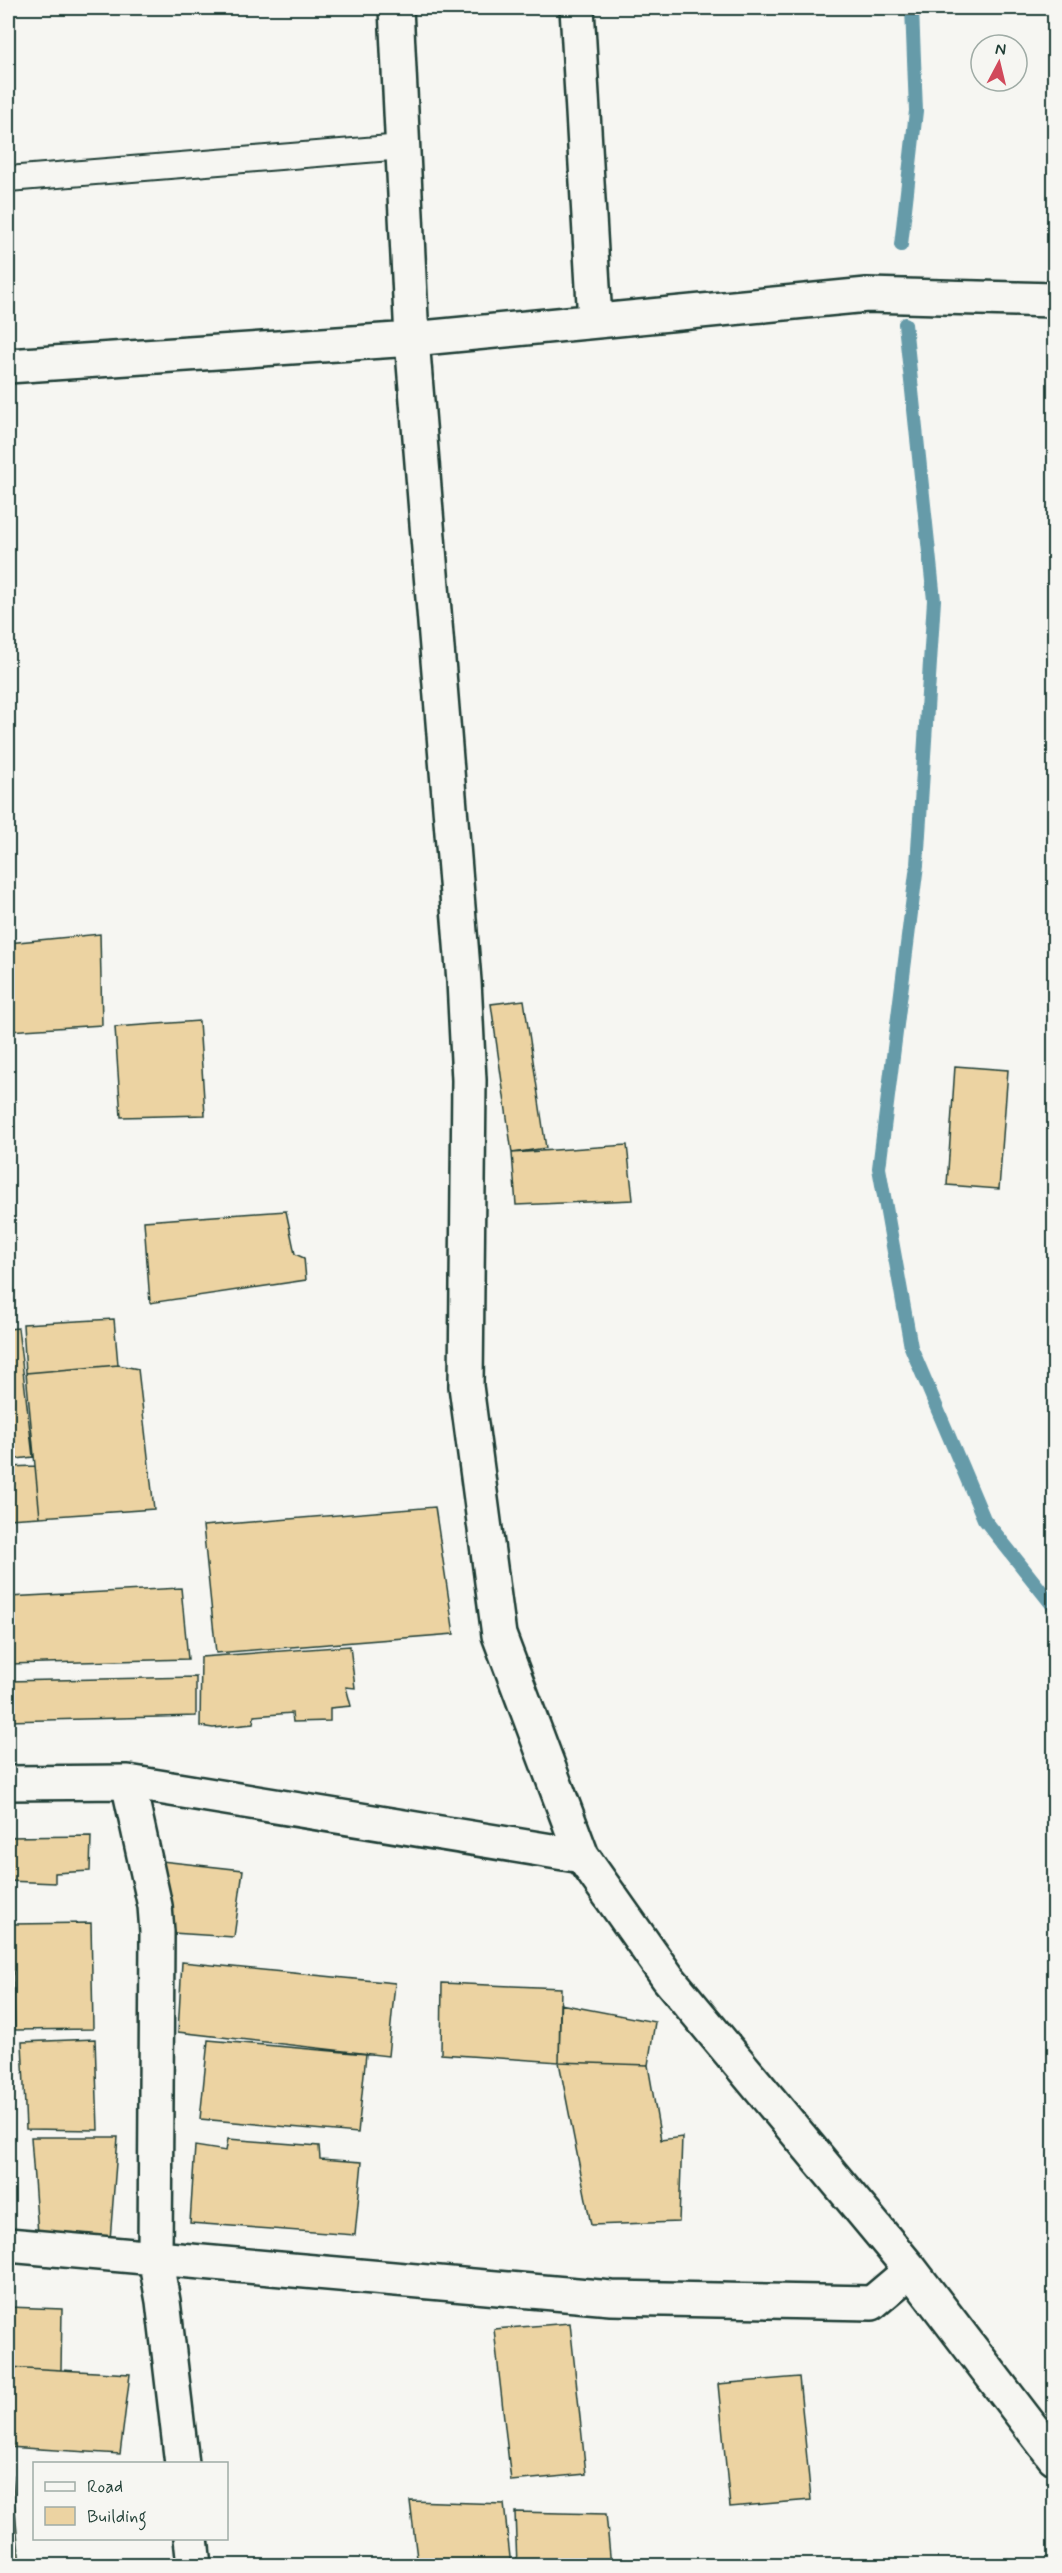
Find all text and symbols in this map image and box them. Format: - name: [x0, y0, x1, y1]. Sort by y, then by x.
- north arrow: [969, 33, 1029, 93]
- text: N: [994, 39, 1007, 61]
- legend: [33, 2462, 228, 2540]
- text: Road: [87, 2475, 123, 2499]
- text: Building: [87, 2505, 147, 2531]

